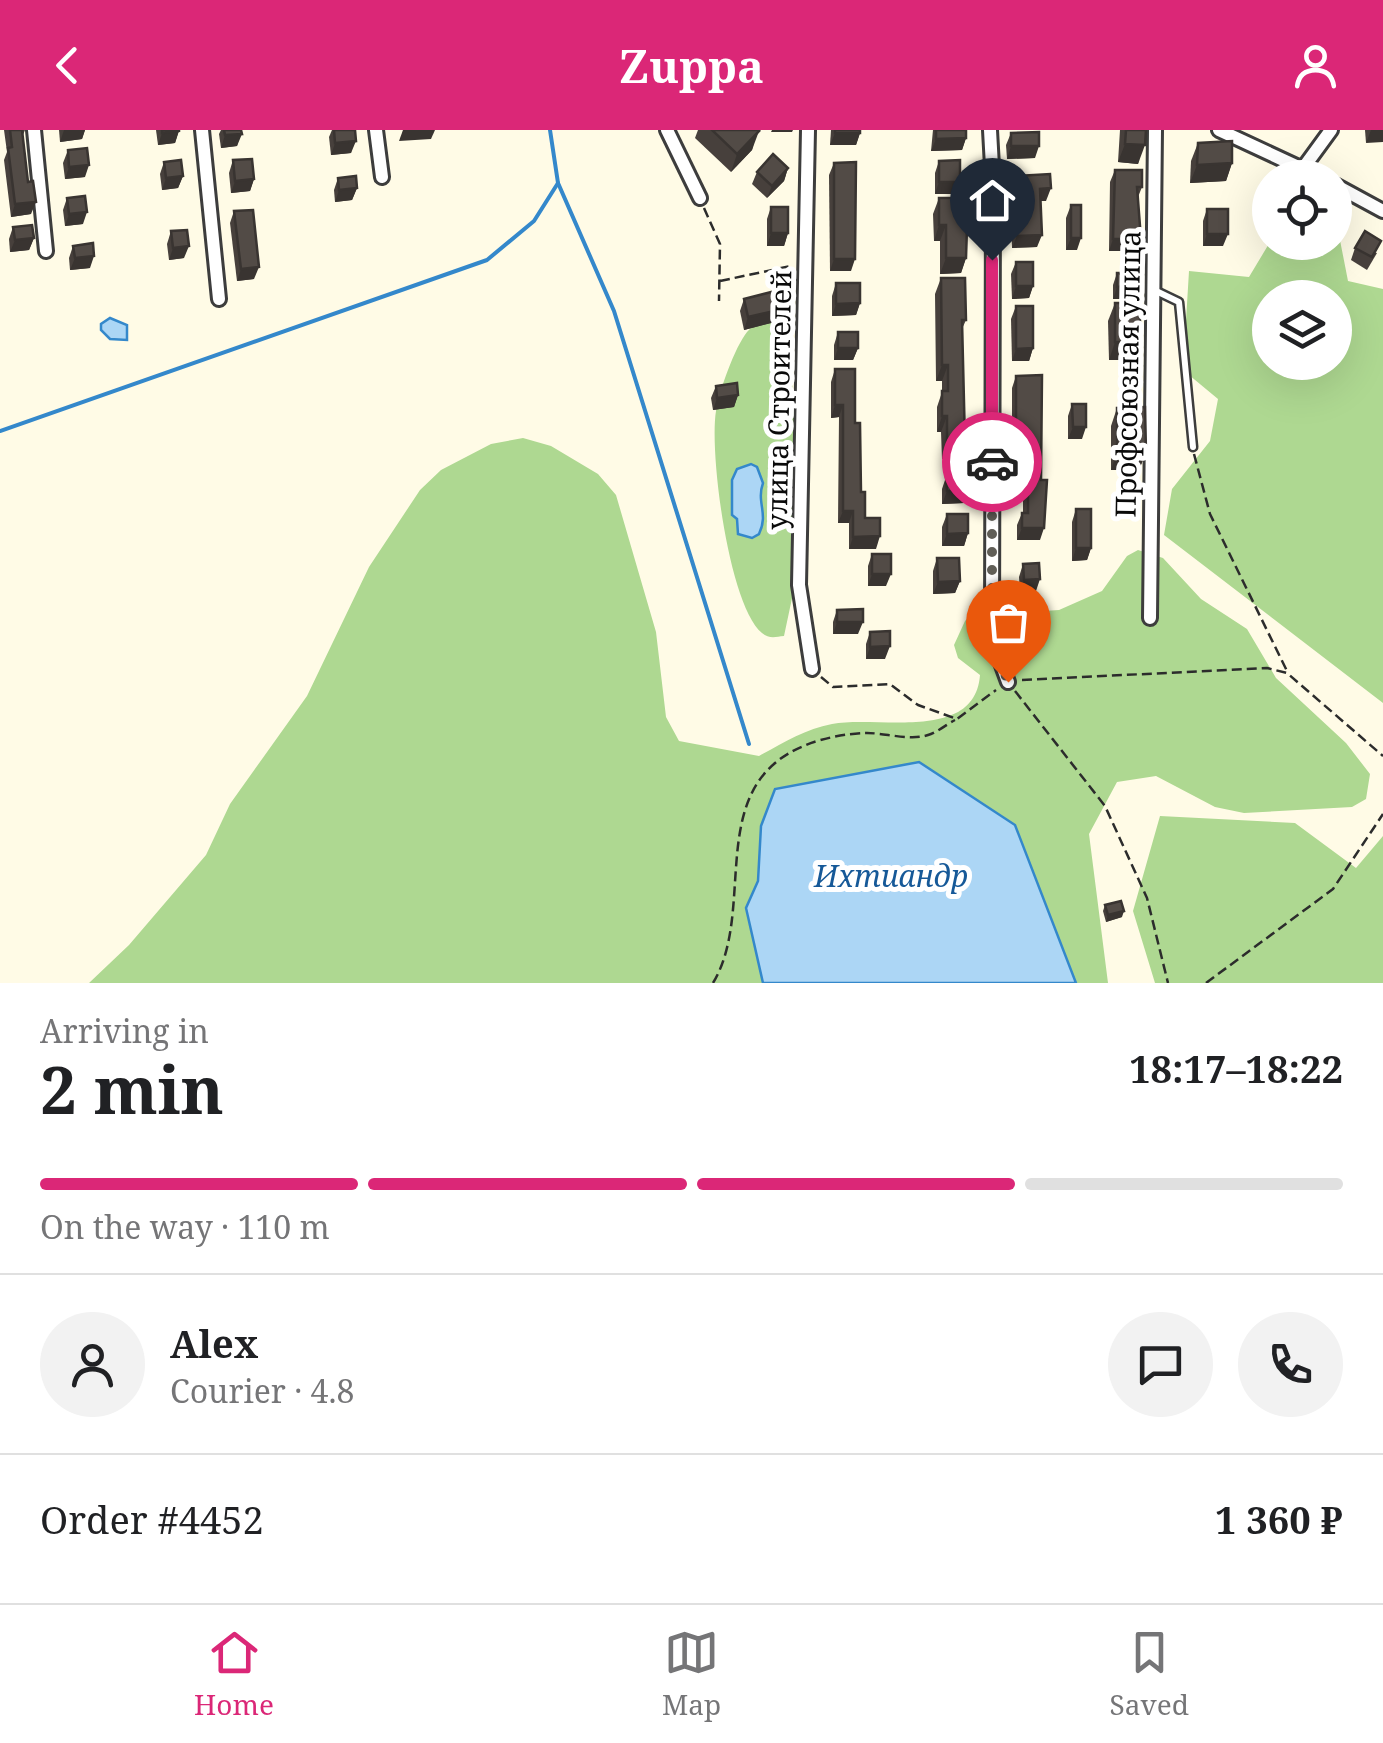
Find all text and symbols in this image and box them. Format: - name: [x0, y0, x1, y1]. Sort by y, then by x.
- text: Zuppa: [619, 35, 764, 96]
- icon: back: [40, 38, 95, 93]
- icon: person: [1288, 38, 1343, 93]
- pin: [950, 158, 1035, 261]
- map controls: [1252, 160, 1352, 380]
- button: locate: [1252, 160, 1352, 260]
- icon: home: [965, 173, 1020, 228]
- street label: Профсоюзная улица: [1105, 230, 1149, 518]
- street label: улица Строителей: [757, 270, 799, 530]
- button: layers: [1252, 280, 1352, 380]
- courier: [942, 412, 1042, 512]
- icon: car: [965, 435, 1020, 490]
- pin: [966, 580, 1051, 683]
- icon: bag: [981, 595, 1036, 650]
- water label: Ихтиандр: [813, 855, 968, 896]
- text: Arriving in: [40, 1009, 209, 1052]
- text: 18:17–18:22: [1129, 1042, 1343, 1094]
- text: 2 min: [40, 1045, 224, 1133]
- text: On the way · 110 m: [40, 1205, 330, 1248]
- button: person: [40, 1312, 145, 1417]
- button: chat: [1108, 1312, 1213, 1417]
- button: phone: [1238, 1312, 1343, 1417]
- text: Alex: [170, 1317, 258, 1369]
- text: Courier · 4.8: [170, 1369, 354, 1412]
- text: Order #4452: [40, 1493, 264, 1545]
- text: 1 360 ₽: [1215, 1493, 1343, 1545]
- tab: Home: [194, 1625, 274, 1723]
- tab: Map: [662, 1625, 721, 1723]
- tab: Saved: [1110, 1625, 1189, 1723]

